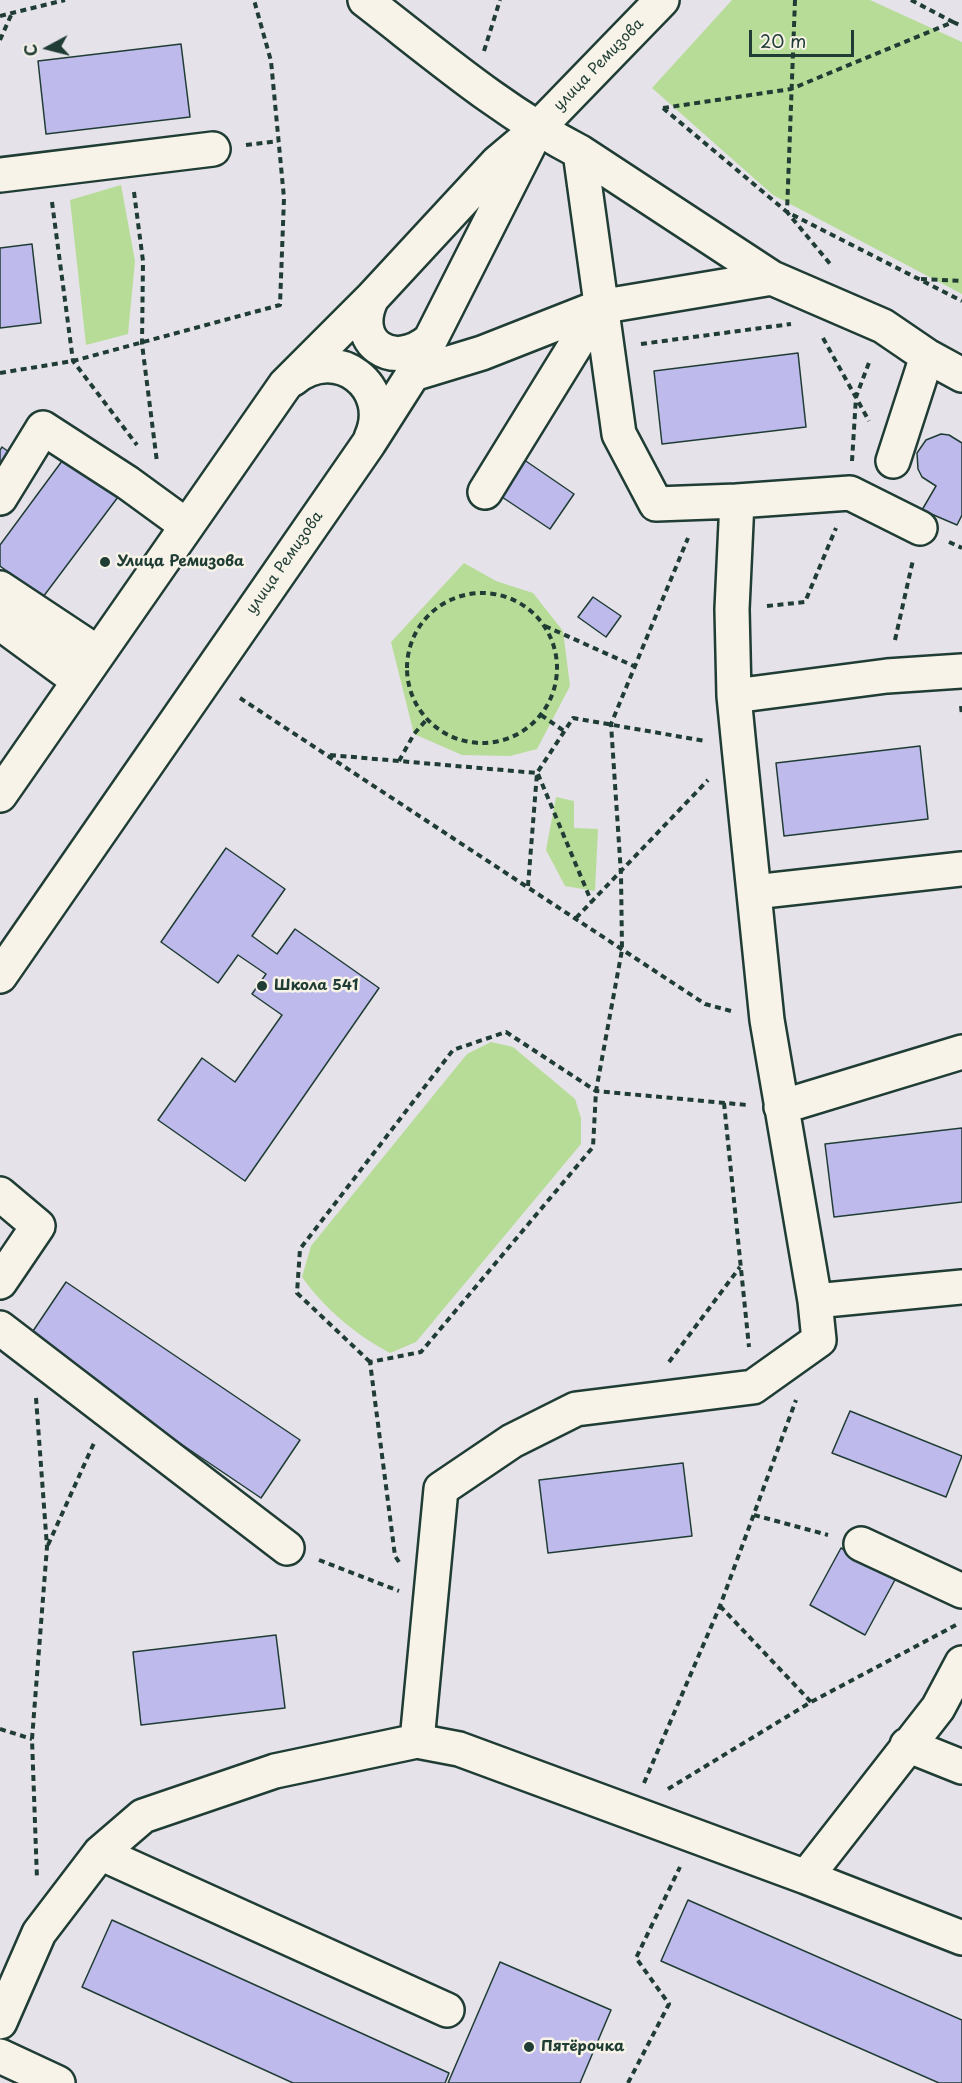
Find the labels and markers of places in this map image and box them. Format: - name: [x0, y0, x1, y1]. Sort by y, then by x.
- place label: Улица Ремизова: [117, 553, 244, 571]
- marker: Улица Ремизова: [98, 555, 112, 569]
- place label: Школа 541: [274, 977, 358, 995]
- marker: Школа 541: [255, 979, 269, 993]
- place label: Пятёрочка: [541, 2038, 624, 2056]
- marker: Пятёрочка: [522, 2040, 536, 2054]

